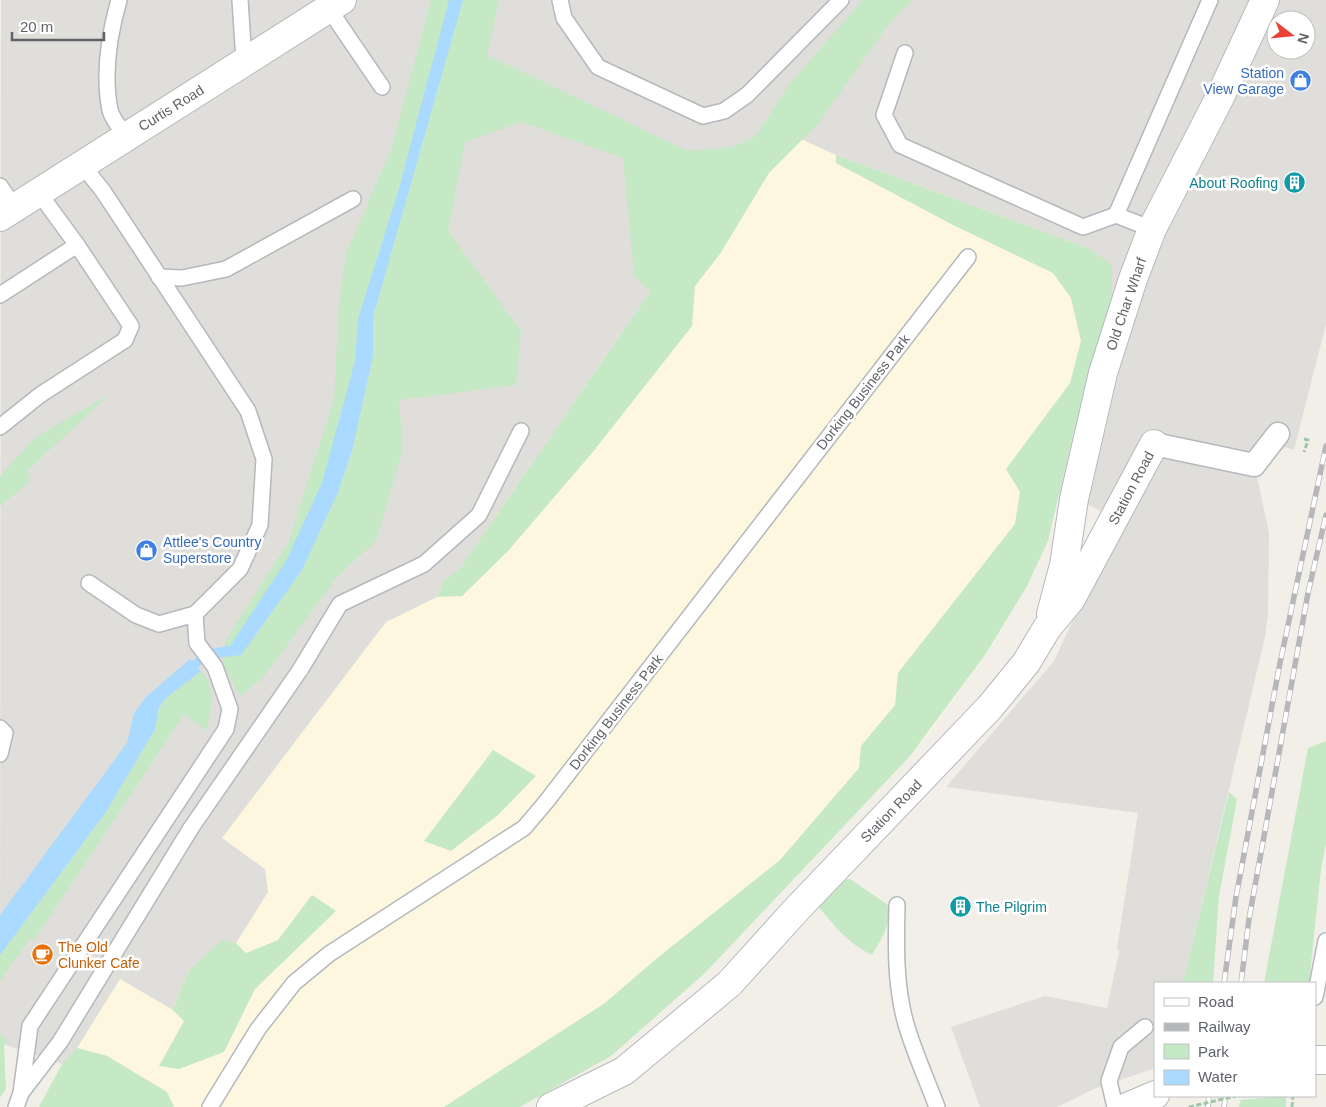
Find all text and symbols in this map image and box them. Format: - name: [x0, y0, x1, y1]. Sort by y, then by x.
- scale bar: [12, 10, 105, 42]
- north arrow: [1266, 10, 1316, 60]
- text: 20 m: [20, 18, 53, 35]
- text: N: [1294, 32, 1313, 46]
- place label: Station View Garage: [1203, 65, 1284, 97]
- shop icon: Station View Garage: [1288, 69, 1312, 93]
- street label: Curtis Road: [135, 82, 207, 134]
- building icon: About Roofing: [1282, 171, 1306, 195]
- place label: About Roofing: [1189, 175, 1278, 191]
- street label: Old Char Wharf: [1103, 255, 1149, 353]
- street label: Dorking Business Park: [813, 330, 914, 453]
- street label: Station Road: [1105, 449, 1157, 527]
- place label: Attlee's Country Superstore: [163, 534, 261, 566]
- shop icon: Attlee's Country Superstore: [135, 538, 159, 562]
- street label: Dorking Business Park: [566, 650, 667, 773]
- street label: Station Road: [857, 776, 925, 846]
- building icon: The Pilgrim: [948, 895, 972, 919]
- place label: The Pilgrim: [976, 899, 1047, 915]
- place label: The Old Clunker Cafe: [58, 939, 140, 971]
- cafe icon: The Old Clunker Cafe: [30, 943, 54, 967]
- legend: [1154, 982, 1316, 1097]
- text: Road: [1198, 993, 1234, 1010]
- text: Railway: [1198, 1018, 1251, 1035]
- text: Park: [1198, 1043, 1229, 1060]
- text: Water: [1198, 1068, 1237, 1085]

